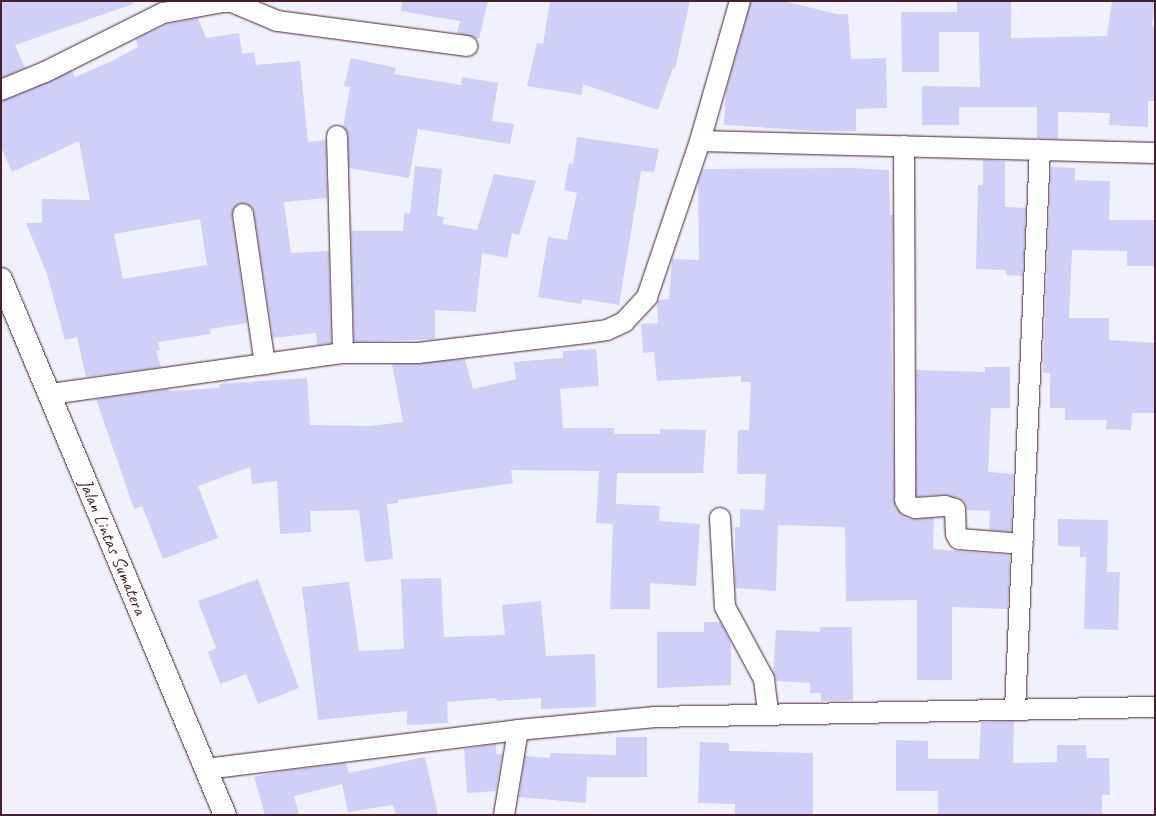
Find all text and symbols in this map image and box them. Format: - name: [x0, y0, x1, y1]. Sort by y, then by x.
- street label: Jalan Lintas Sumatera: [73, 476, 151, 618]

